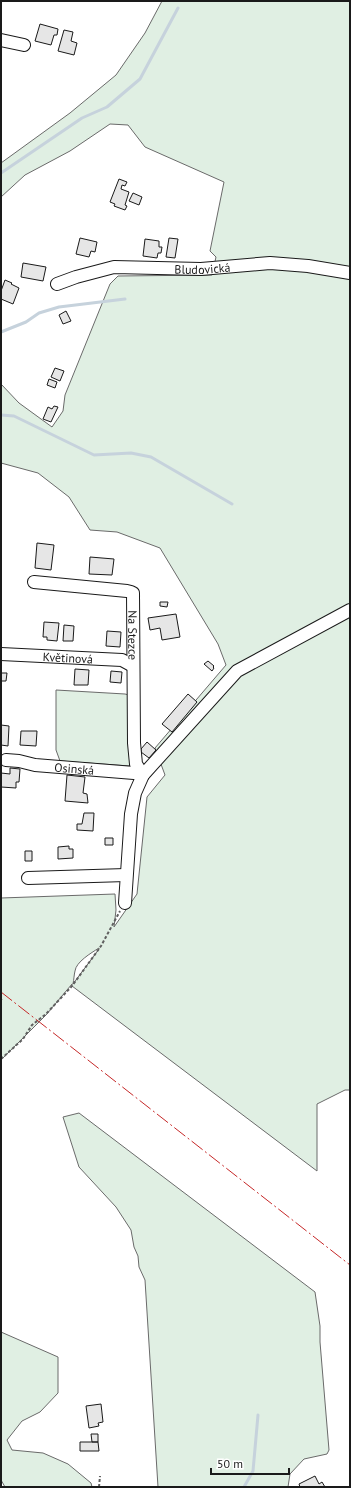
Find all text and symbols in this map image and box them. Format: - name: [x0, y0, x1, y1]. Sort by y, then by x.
- street label: Bludovická: [174, 259, 231, 277]
- street label: Na Stezce: [126, 610, 141, 660]
- street label: Květinová: [42, 649, 93, 666]
- street label: Osinská: [54, 759, 95, 777]
- scale bar: [211, 1450, 289, 1476]
- text: 50 m: [217, 1456, 243, 1471]

